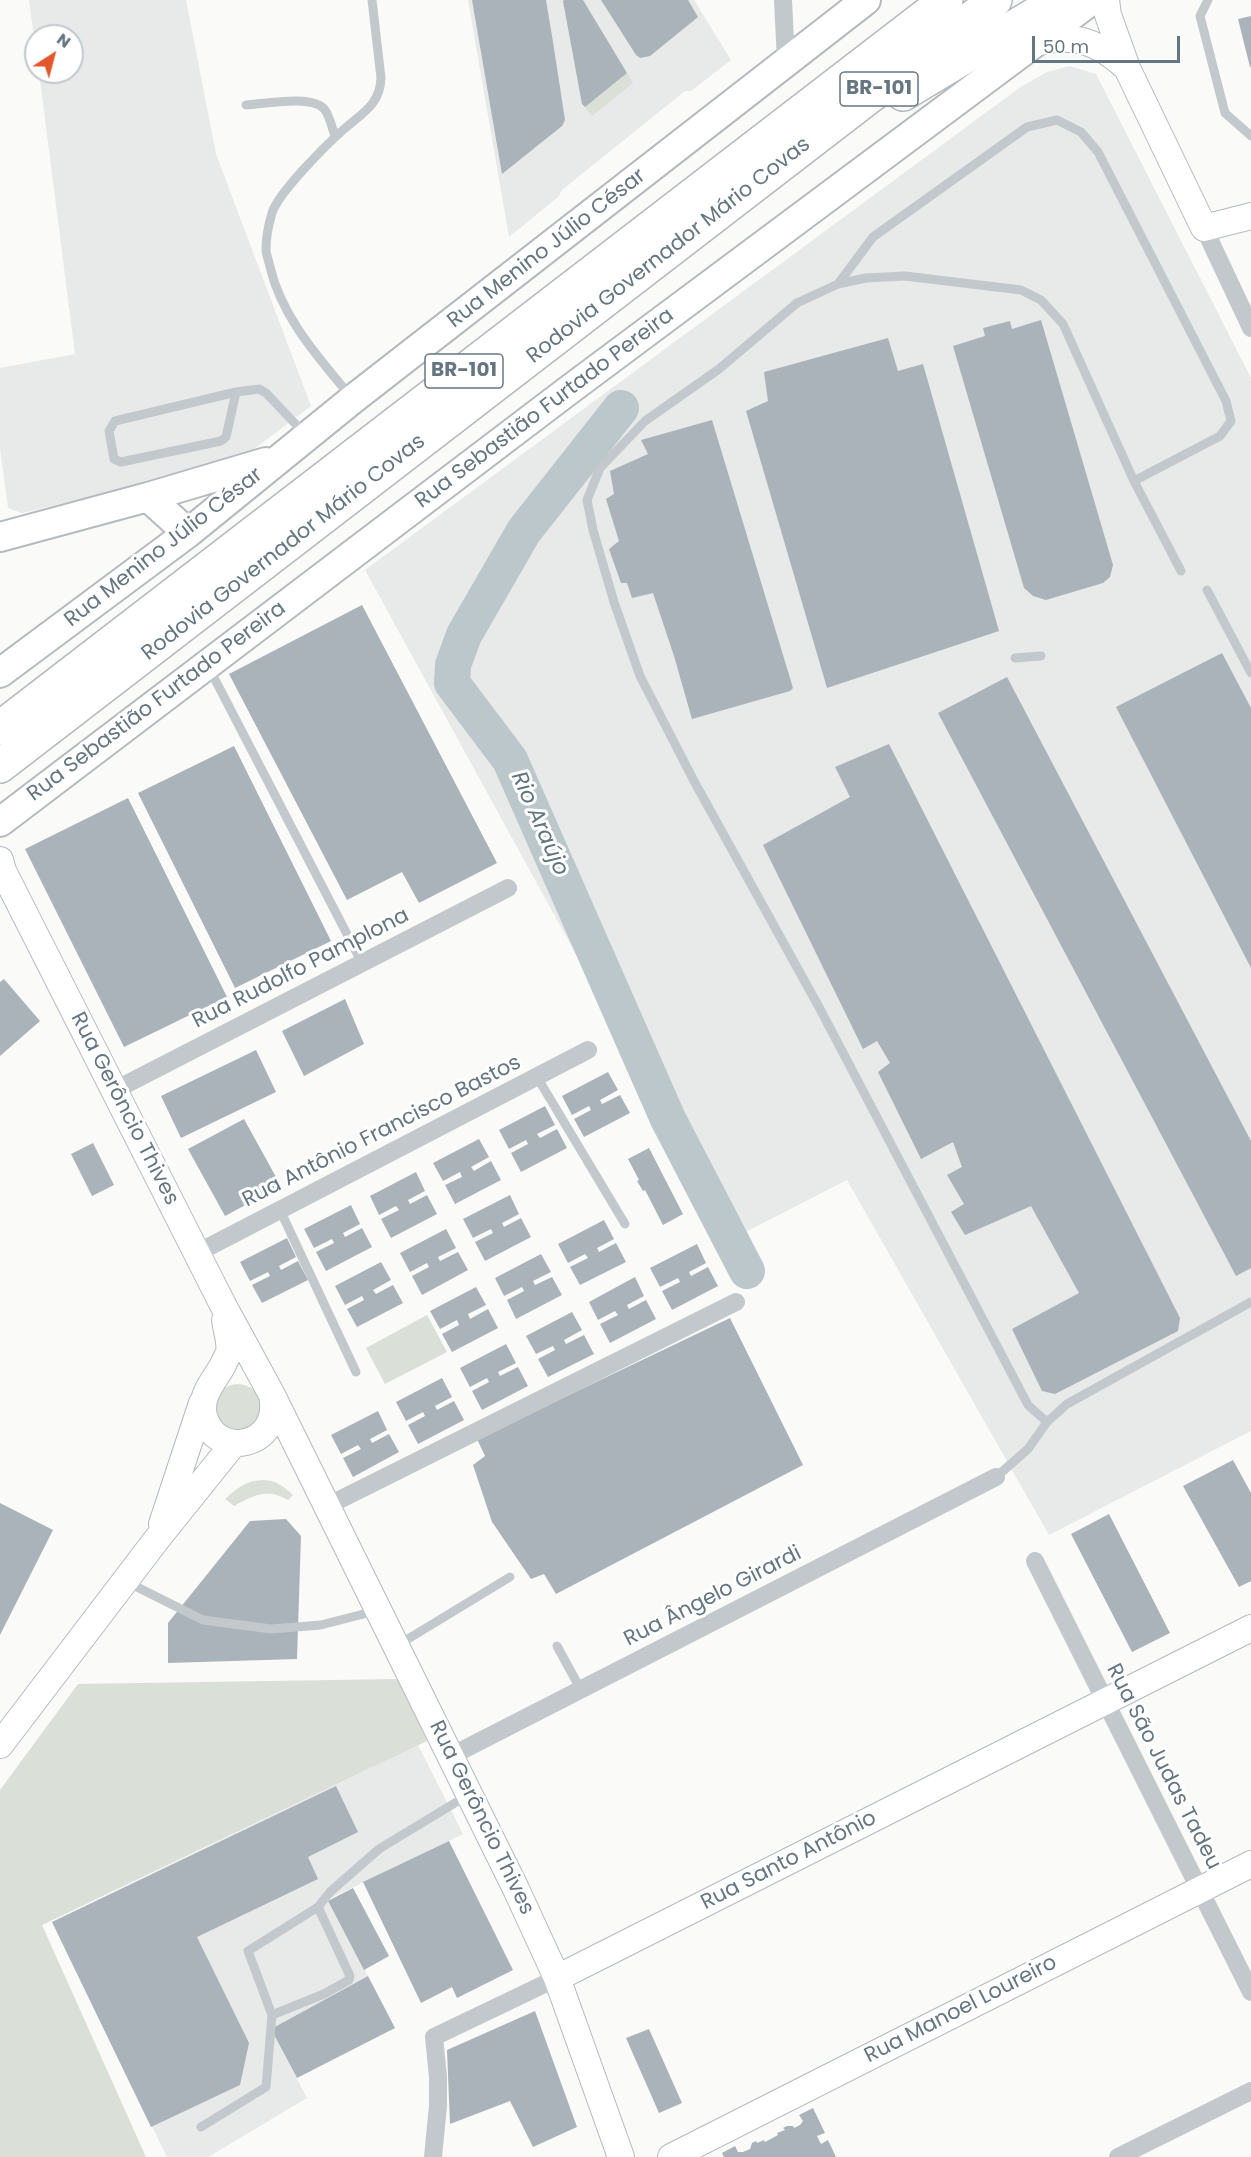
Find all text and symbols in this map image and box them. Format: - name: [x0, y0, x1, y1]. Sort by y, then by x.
- north arrow: [24, 24, 84, 84]
- scale bar: [1035, 24, 1184, 62]
- text: N: [52, 28, 75, 53]
- text: 50 m: [1043, 34, 1089, 59]
- road number: BR-101: [840, 72, 918, 106]
- street label: Rodovia Governador Mário Covas: [522, 133, 816, 369]
- street label: Rua Menino Júlio César: [443, 164, 651, 334]
- street label: Rua Sebastião Furtado Pereira: [411, 304, 679, 514]
- road number: BR-101: [425, 354, 503, 388]
- street label: Rodovia Governador Mário Covas: [137, 430, 431, 666]
- street label: Rua Menino Júlio César: [60, 463, 268, 633]
- street label: Rua Sebastião Furtado Pereira: [23, 597, 291, 807]
- water label: Rio Araújo: [504, 768, 574, 880]
- street label: Rua Rudolfo Pamplona: [189, 903, 413, 1035]
- street label: Rua Gerôncio Thives: [64, 1008, 184, 1210]
- street label: Rua Antônio Francisco Bastos: [239, 1051, 525, 1213]
- street label: Rua Ângelo Girardi: [620, 1541, 806, 1653]
- street label: Rua São Judas Tadeu: [1100, 1660, 1226, 1874]
- street label: Rua Gerôncio Thives: [423, 1717, 539, 1919]
- street label: Rua Santo Antônio: [697, 1806, 881, 1916]
- street label: Rua Manoel Loureiro: [861, 1951, 1061, 2069]

